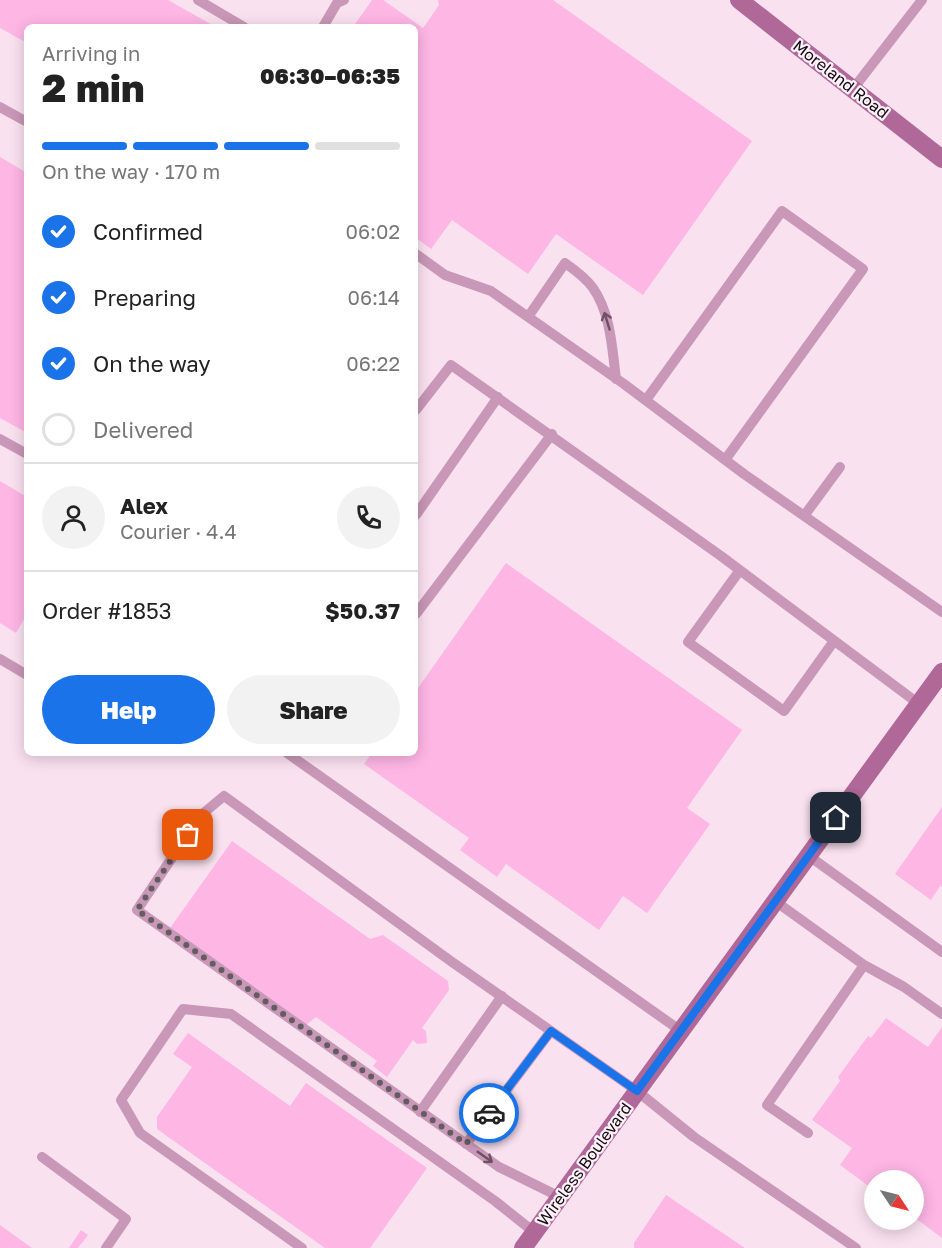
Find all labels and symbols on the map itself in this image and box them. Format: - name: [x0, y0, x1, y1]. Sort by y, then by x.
- street label: Moreland Road: [789, 35, 893, 123]
- one-way arrow: [601, 312, 612, 331]
- pin: [810, 792, 861, 843]
- pin: [162, 809, 213, 860]
- courier: [459, 1083, 519, 1143]
- street label: Wireless Boulevard: [533, 1098, 635, 1230]
- one-way arrow: [477, 1151, 493, 1163]
- north arrow: [864, 1170, 924, 1230]

